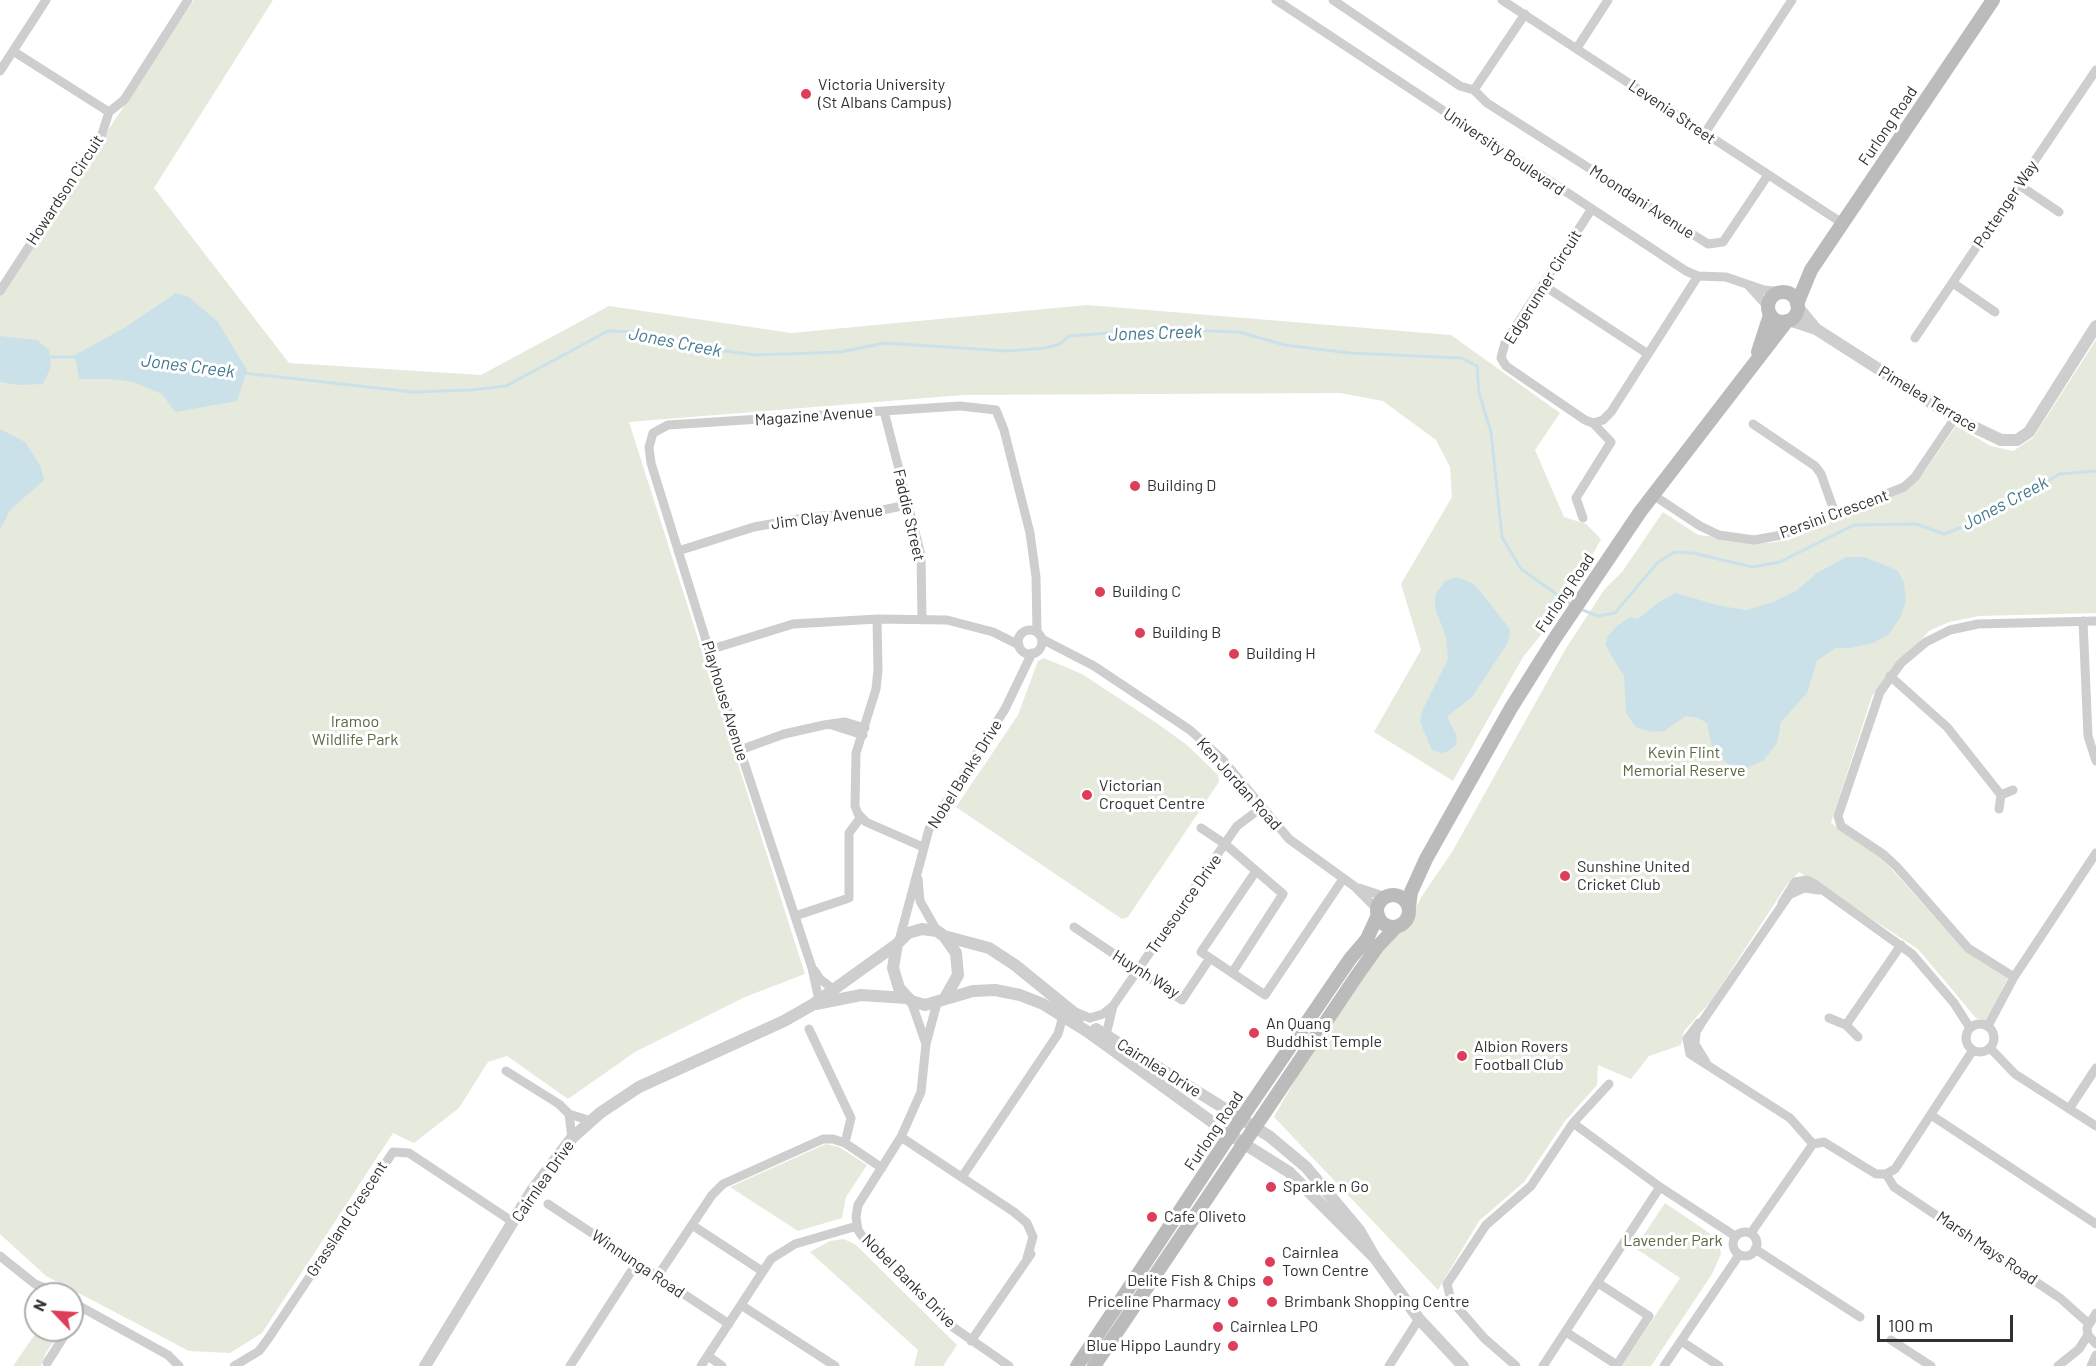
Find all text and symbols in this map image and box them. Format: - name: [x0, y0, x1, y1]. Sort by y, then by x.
- place label: Victoria University (St Albans Campus): [818, 75, 951, 113]
- street label: Levenia Street: [1625, 76, 1719, 148]
- street label: Furlong Road: [1854, 83, 1922, 169]
- marker: Victoria University (St Albans Campus): [799, 87, 813, 101]
- street label: University Boulevard: [1440, 104, 1568, 200]
- street label: Howardson Circuit: [22, 131, 108, 249]
- street label: Pottenger Way: [1970, 157, 2042, 251]
- street label: Moondani Avenue: [1586, 161, 1698, 243]
- street label: Edgerunner Circuit: [1500, 226, 1586, 348]
- water label: Jones Creek: [1108, 321, 1202, 345]
- water label: Jones Creek: [627, 322, 723, 362]
- water label: Jones Creek: [140, 350, 236, 382]
- street label: Pimelea Terrace: [1875, 362, 1981, 436]
- street label: Magazine Avenue: [754, 402, 874, 430]
- street label: Faddie Street: [889, 467, 929, 563]
- water label: Jones Creek: [1958, 471, 2052, 535]
- place label: Building D: [1147, 476, 1216, 496]
- marker: Building D: [1128, 479, 1142, 493]
- street label: Persini Crescent: [1777, 485, 1891, 543]
- street label: Jim Clay Avenue: [770, 501, 884, 533]
- street label: Furlong Road: [1531, 550, 1599, 636]
- place label: Building C: [1112, 582, 1181, 602]
- marker: Building C: [1093, 585, 1107, 599]
- place label: Building B: [1152, 623, 1221, 643]
- marker: Building B: [1133, 626, 1147, 640]
- street label: Playhouse Avenue: [698, 639, 752, 763]
- place label: Building H: [1246, 644, 1316, 664]
- marker: Building H: [1227, 647, 1241, 661]
- park label: Iramoo Wildlife Park: [312, 712, 398, 750]
- street label: Nobel Banks Drive: [924, 716, 1006, 832]
- street label: Ken Jordan Road: [1192, 734, 1286, 834]
- park label: Kevin Flint Memorial Reserve: [1622, 743, 1746, 781]
- place label: Victorian Croquet Centre: [1099, 776, 1205, 814]
- marker: Victorian Croquet Centre: [1080, 788, 1094, 802]
- street label: Truesource Drive: [1142, 850, 1226, 958]
- place label: Sunshine United Cricket Club: [1577, 857, 1690, 895]
- marker: Sunshine United Cricket Club: [1558, 869, 1572, 883]
- street label: Huynh Way: [1109, 946, 1183, 1002]
- place label: An Quang Buddhist Temple: [1266, 1014, 1382, 1052]
- marker: An Quang Buddhist Temple: [1247, 1026, 1261, 1040]
- street label: Cairnlea Drive: [1113, 1035, 1205, 1101]
- place label: Albion Rovers Football Club: [1474, 1037, 1568, 1075]
- marker: Albion Rovers Football Club: [1455, 1049, 1469, 1063]
- street label: Furlong Road: [1180, 1088, 1248, 1174]
- street label: Cairnlea Drive: [508, 1136, 578, 1226]
- street label: Grassland Crescent: [302, 1158, 392, 1280]
- place label: Sparkle n Go: [1283, 1177, 1369, 1197]
- marker: Sparkle n Go: [1264, 1180, 1278, 1194]
- place label: Cafe Oliveto: [1164, 1207, 1246, 1227]
- street label: Marsh Mays Road: [1933, 1207, 2041, 1289]
- marker: Cafe Oliveto: [1145, 1210, 1159, 1224]
- street label: Winnunga Road: [588, 1226, 688, 1302]
- street label: Nobel Banks Drive: [858, 1230, 960, 1332]
- park label: Lavender Park: [1623, 1231, 1723, 1251]
- place label: Cairnlea Town Centre: [1282, 1243, 1369, 1281]
- marker: Cairnlea Town Centre: [1263, 1255, 1277, 1269]
- place label: Delite Fish & Chips: [1127, 1271, 1256, 1291]
- marker: Delite Fish & Chips: [1261, 1274, 1275, 1288]
- north arrow: [24, 1282, 84, 1342]
- place label: Priceline Pharmacy: [1088, 1292, 1221, 1312]
- place label: Brimbank Shopping Centre: [1284, 1292, 1470, 1312]
- marker: Priceline Pharmacy: [1226, 1295, 1240, 1309]
- marker: Brimbank Shopping Centre: [1265, 1295, 1279, 1309]
- text: N: [28, 1296, 50, 1314]
- scale bar: [1880, 1303, 2016, 1341]
- text: 100 m: [1888, 1314, 1933, 1336]
- place label: Cairnlea LPO: [1230, 1317, 1318, 1337]
- marker: Cairnlea LPO: [1211, 1320, 1225, 1334]
- place label: Blue Hippo Laundry: [1086, 1336, 1221, 1356]
- marker: Blue Hippo Laundry: [1226, 1339, 1240, 1353]

